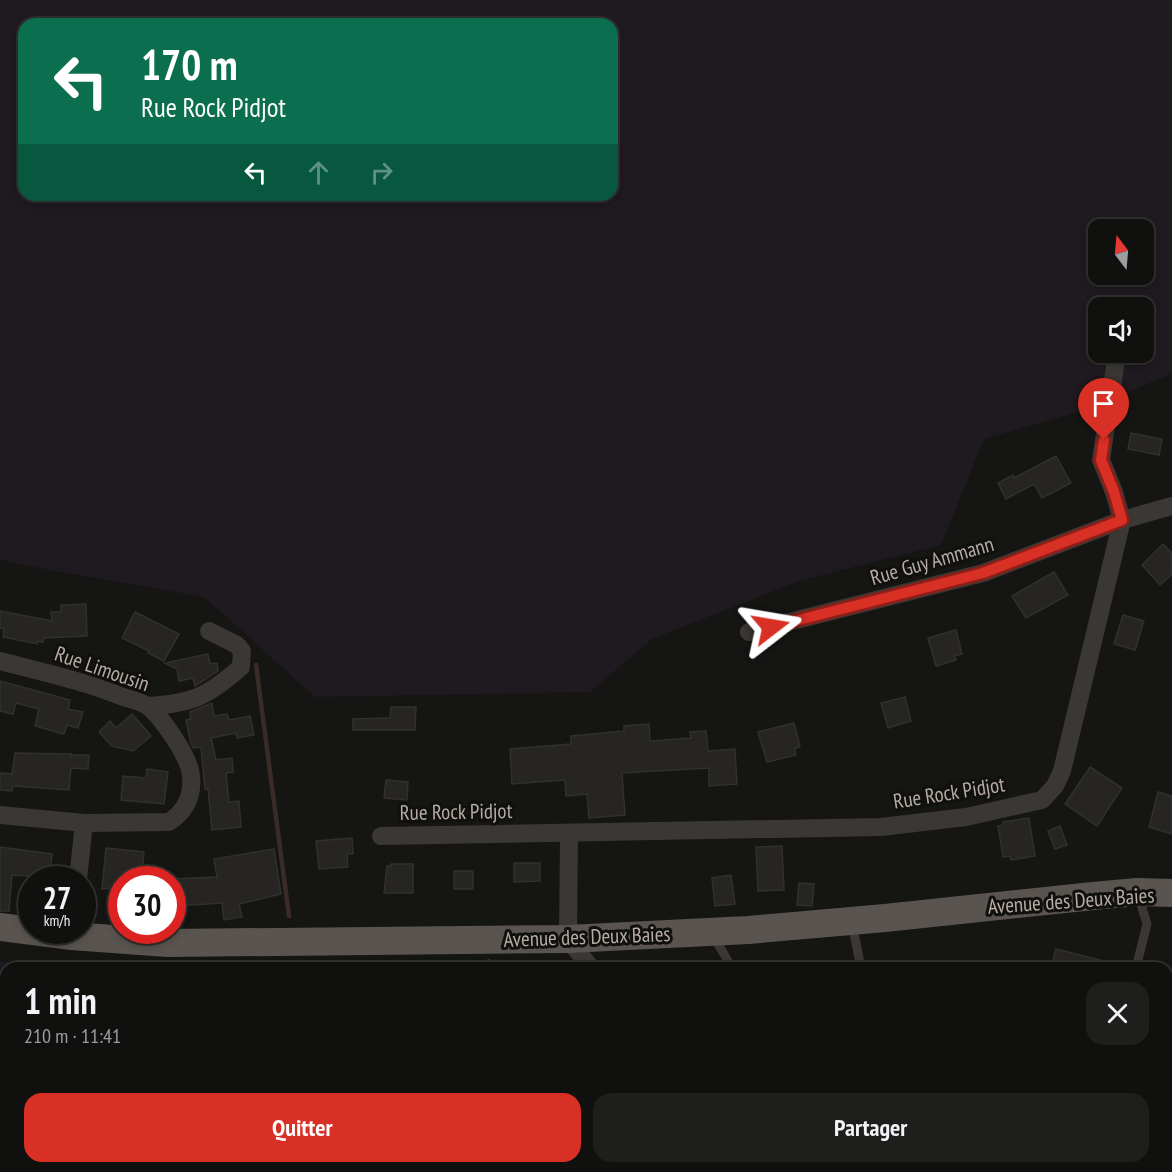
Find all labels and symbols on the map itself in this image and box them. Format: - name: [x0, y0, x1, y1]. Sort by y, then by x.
- north arrow: [1088, 219, 1154, 285]
- pin: [1078, 378, 1129, 440]
- street label: Rue Guy Ammann: [867, 530, 997, 591]
- position arrow: [739, 595, 803, 659]
- street label: Rue Limousin: [51, 640, 153, 697]
- street label: Rue Rock Pidjot: [891, 770, 1007, 815]
- street label: Rue Rock Pidjot: [399, 797, 513, 826]
- speed limit sign: 30: [108, 866, 186, 944]
- street label: Avenue des Deux Baies: [987, 881, 1155, 920]
- street label: Avenue des Deux Baies: [503, 920, 671, 953]

